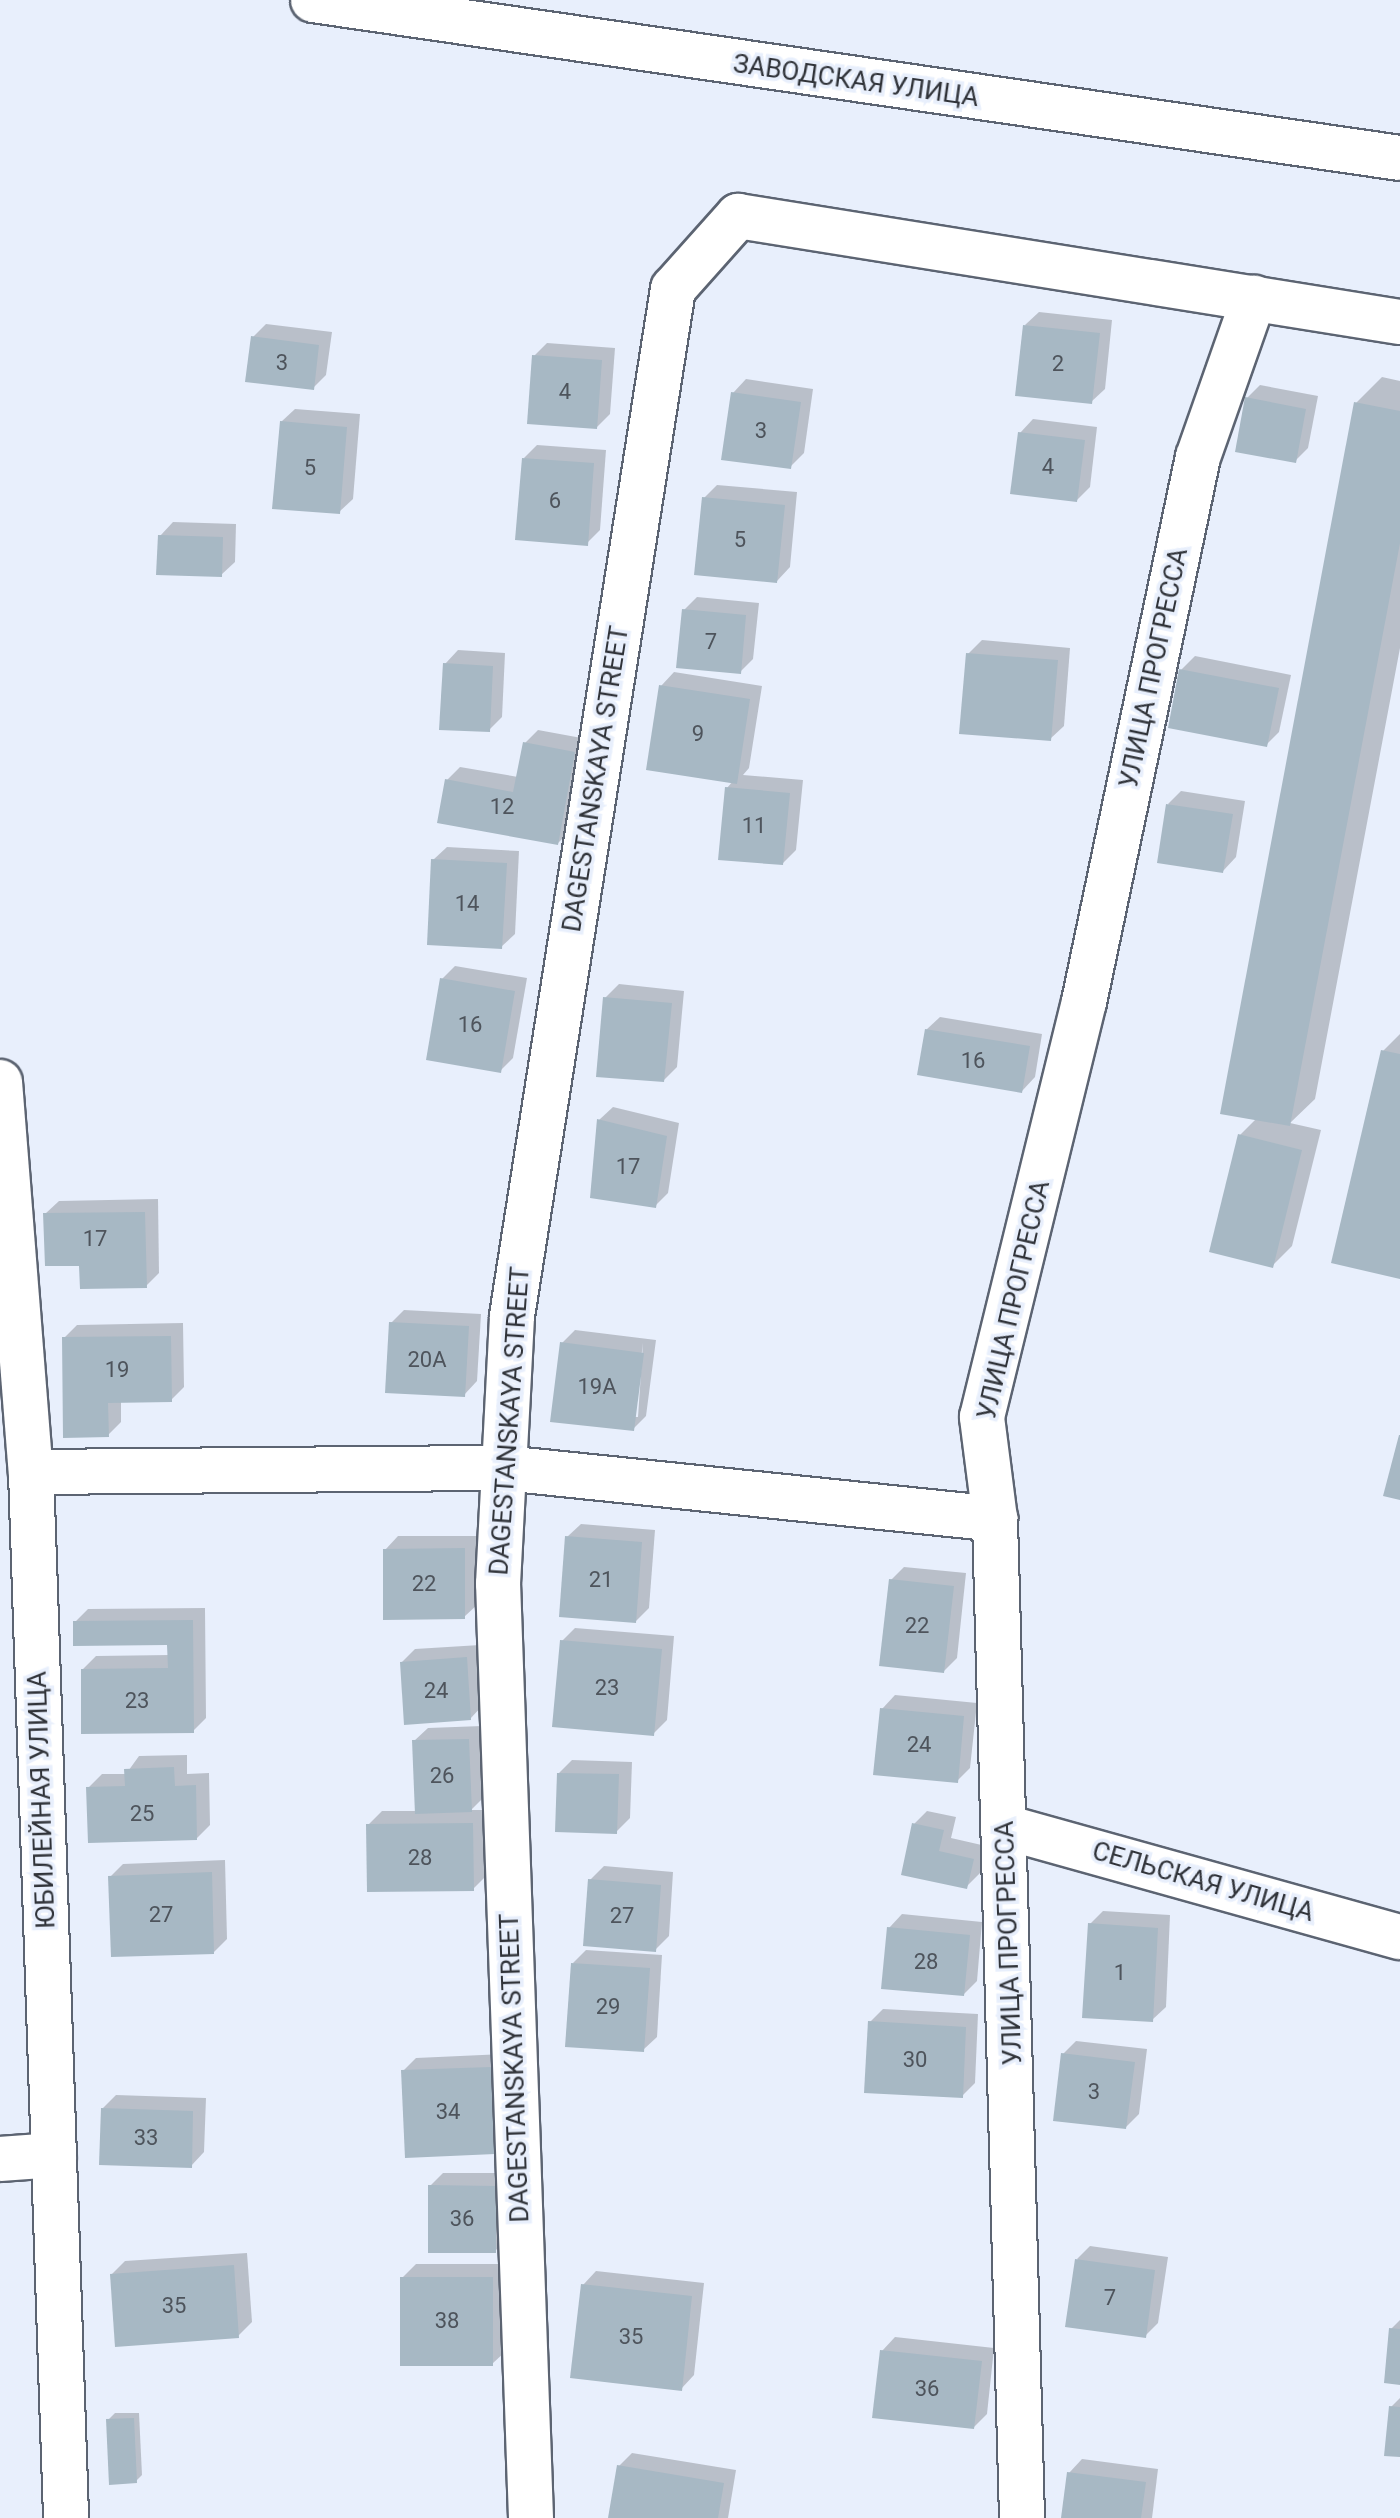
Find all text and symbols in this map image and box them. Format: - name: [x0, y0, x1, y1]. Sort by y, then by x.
- street label: ЗАВОДСКАЯ УЛИЦА: [731, 48, 981, 114]
- house number: 3: [276, 350, 288, 376]
- house number: 2: [1052, 351, 1064, 377]
- house number: 4: [559, 379, 571, 405]
- house number: 3: [755, 418, 767, 444]
- house number: 4: [1042, 454, 1054, 480]
- house number: 5: [304, 455, 316, 481]
- house number: 6: [549, 488, 561, 514]
- house number: 5: [734, 527, 746, 553]
- street label: УЛИЦА ПРОГРЕССА: [1113, 545, 1195, 791]
- street label: DAGESTANSKAYA STREET: [556, 624, 636, 934]
- house number: 7: [705, 629, 717, 655]
- house number: 9: [692, 721, 704, 747]
- house number: 12: [490, 794, 514, 820]
- house number: 11: [742, 813, 766, 839]
- house number: 14: [455, 891, 479, 917]
- house number: 16: [458, 1012, 482, 1038]
- house number: 16: [961, 1048, 985, 1074]
- house number: 17: [616, 1154, 640, 1180]
- street label: УЛИЦА ПРОГРЕССА: [971, 1177, 1057, 1423]
- house number: 17: [83, 1226, 107, 1252]
- street label: DAGESTANSKAYA STREET: [484, 1266, 536, 1576]
- house number: 20А: [407, 1347, 447, 1373]
- house number: 19: [105, 1357, 129, 1383]
- house number: 19А: [577, 1374, 617, 1400]
- house number: 21: [589, 1567, 613, 1593]
- house number: 22: [412, 1571, 436, 1597]
- house number: 22: [905, 1613, 929, 1639]
- street label: ЮБИЛЕЙНАЯ УЛИЦА: [22, 1671, 62, 1929]
- house number: 23: [595, 1675, 619, 1701]
- house number: 24: [424, 1678, 448, 1704]
- house number: 23: [125, 1688, 149, 1714]
- house number: 24: [907, 1732, 931, 1758]
- house number: 26: [430, 1763, 454, 1789]
- house number: 25: [130, 1801, 154, 1827]
- street label: УЛИЦА ПРОГРЕССА: [989, 1820, 1029, 2066]
- street label: СЕЛЬСКАЯ УЛИЦА: [1089, 1835, 1317, 1929]
- house number: 28: [408, 1845, 432, 1871]
- house number: 27: [149, 1902, 173, 1928]
- house number: 27: [610, 1903, 634, 1929]
- street label: DAGESTANSKAYA STREET: [494, 1913, 536, 2223]
- house number: 28: [914, 1949, 938, 1975]
- house number: 1: [1114, 1960, 1126, 1986]
- house number: 29: [596, 1994, 620, 2020]
- house number: 30: [903, 2047, 927, 2073]
- house number: 3: [1088, 2079, 1100, 2105]
- house number: 34: [436, 2099, 460, 2125]
- house number: 33: [134, 2125, 158, 2151]
- house number: 36: [450, 2206, 474, 2232]
- house number: 7: [1104, 2285, 1116, 2311]
- house number: 35: [162, 2293, 186, 2319]
- house number: 38: [435, 2308, 459, 2334]
- house number: 35: [619, 2324, 643, 2350]
- house number: 36: [915, 2376, 939, 2402]

